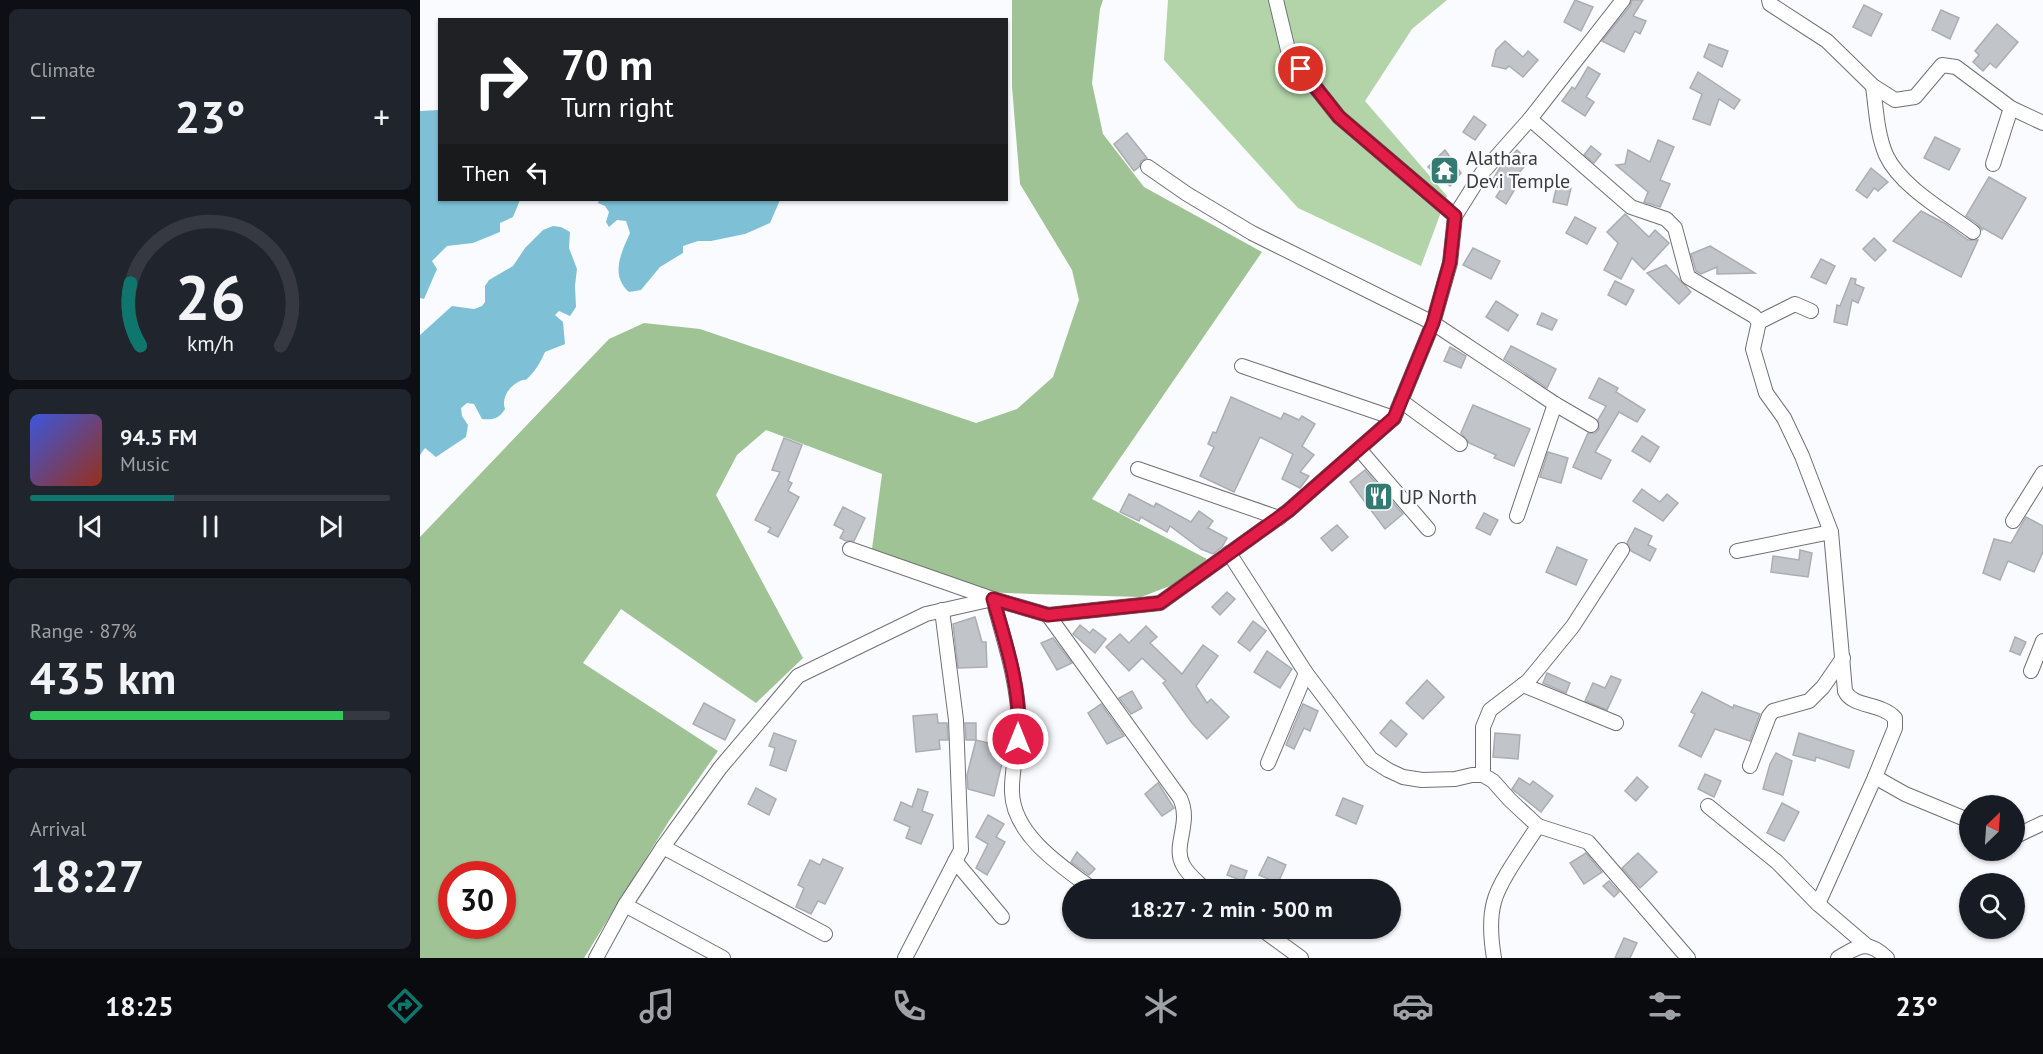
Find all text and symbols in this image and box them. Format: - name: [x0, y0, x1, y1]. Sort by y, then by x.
- text: 70 m: [561, 37, 653, 92]
- icon: right: [462, 42, 540, 120]
- pin: [1275, 43, 1326, 94]
- icon: arrive: [1284, 52, 1317, 85]
- text: Climate: [30, 57, 96, 83]
- text: 23°: [175, 87, 245, 145]
- text: Turn right: [561, 90, 674, 124]
- text: −: [30, 95, 47, 138]
- text: +: [373, 95, 390, 138]
- place label: Alathara Devi Temple: [1466, 145, 1570, 194]
- temple icon: Alathara Devi Temple: [1429, 154, 1461, 186]
- icon: left: [521, 156, 554, 189]
- text: Then: [462, 159, 509, 187]
- text: 26: [175, 256, 245, 337]
- text: km/h: [186, 330, 233, 358]
- text: 94.5 FM: [120, 423, 197, 451]
- text: Music: [120, 451, 169, 477]
- restaurant icon: UP North: [1362, 481, 1394, 513]
- place label: UP North: [1399, 484, 1477, 510]
- icon: previous: [74, 510, 107, 543]
- icon: pause: [194, 510, 227, 543]
- icon: next: [314, 510, 347, 543]
- text: Range · 87%: [30, 618, 137, 644]
- text: 435 km: [30, 648, 176, 706]
- position arrow: [986, 707, 1050, 771]
- north arrow: [1959, 795, 2025, 861]
- map controls: [1959, 795, 2025, 939]
- text: Arrival: [30, 816, 86, 842]
- text: 18:27: [30, 846, 144, 904]
- speed limit sign: 30: [438, 861, 516, 939]
- button: search: [1959, 873, 2025, 939]
- text: 18:27 · 2 min · 500 m: [1130, 895, 1333, 923]
- icon: directions: [384, 985, 426, 1027]
- icon: music: [636, 985, 678, 1027]
- icon: phone: [888, 985, 930, 1027]
- icon: climate: [1140, 985, 1182, 1027]
- icon: car: [1392, 985, 1434, 1027]
- icon: filters: [1644, 985, 1686, 1027]
- text: 18:25: [105, 989, 174, 1023]
- text: 23°: [1896, 989, 1938, 1023]

